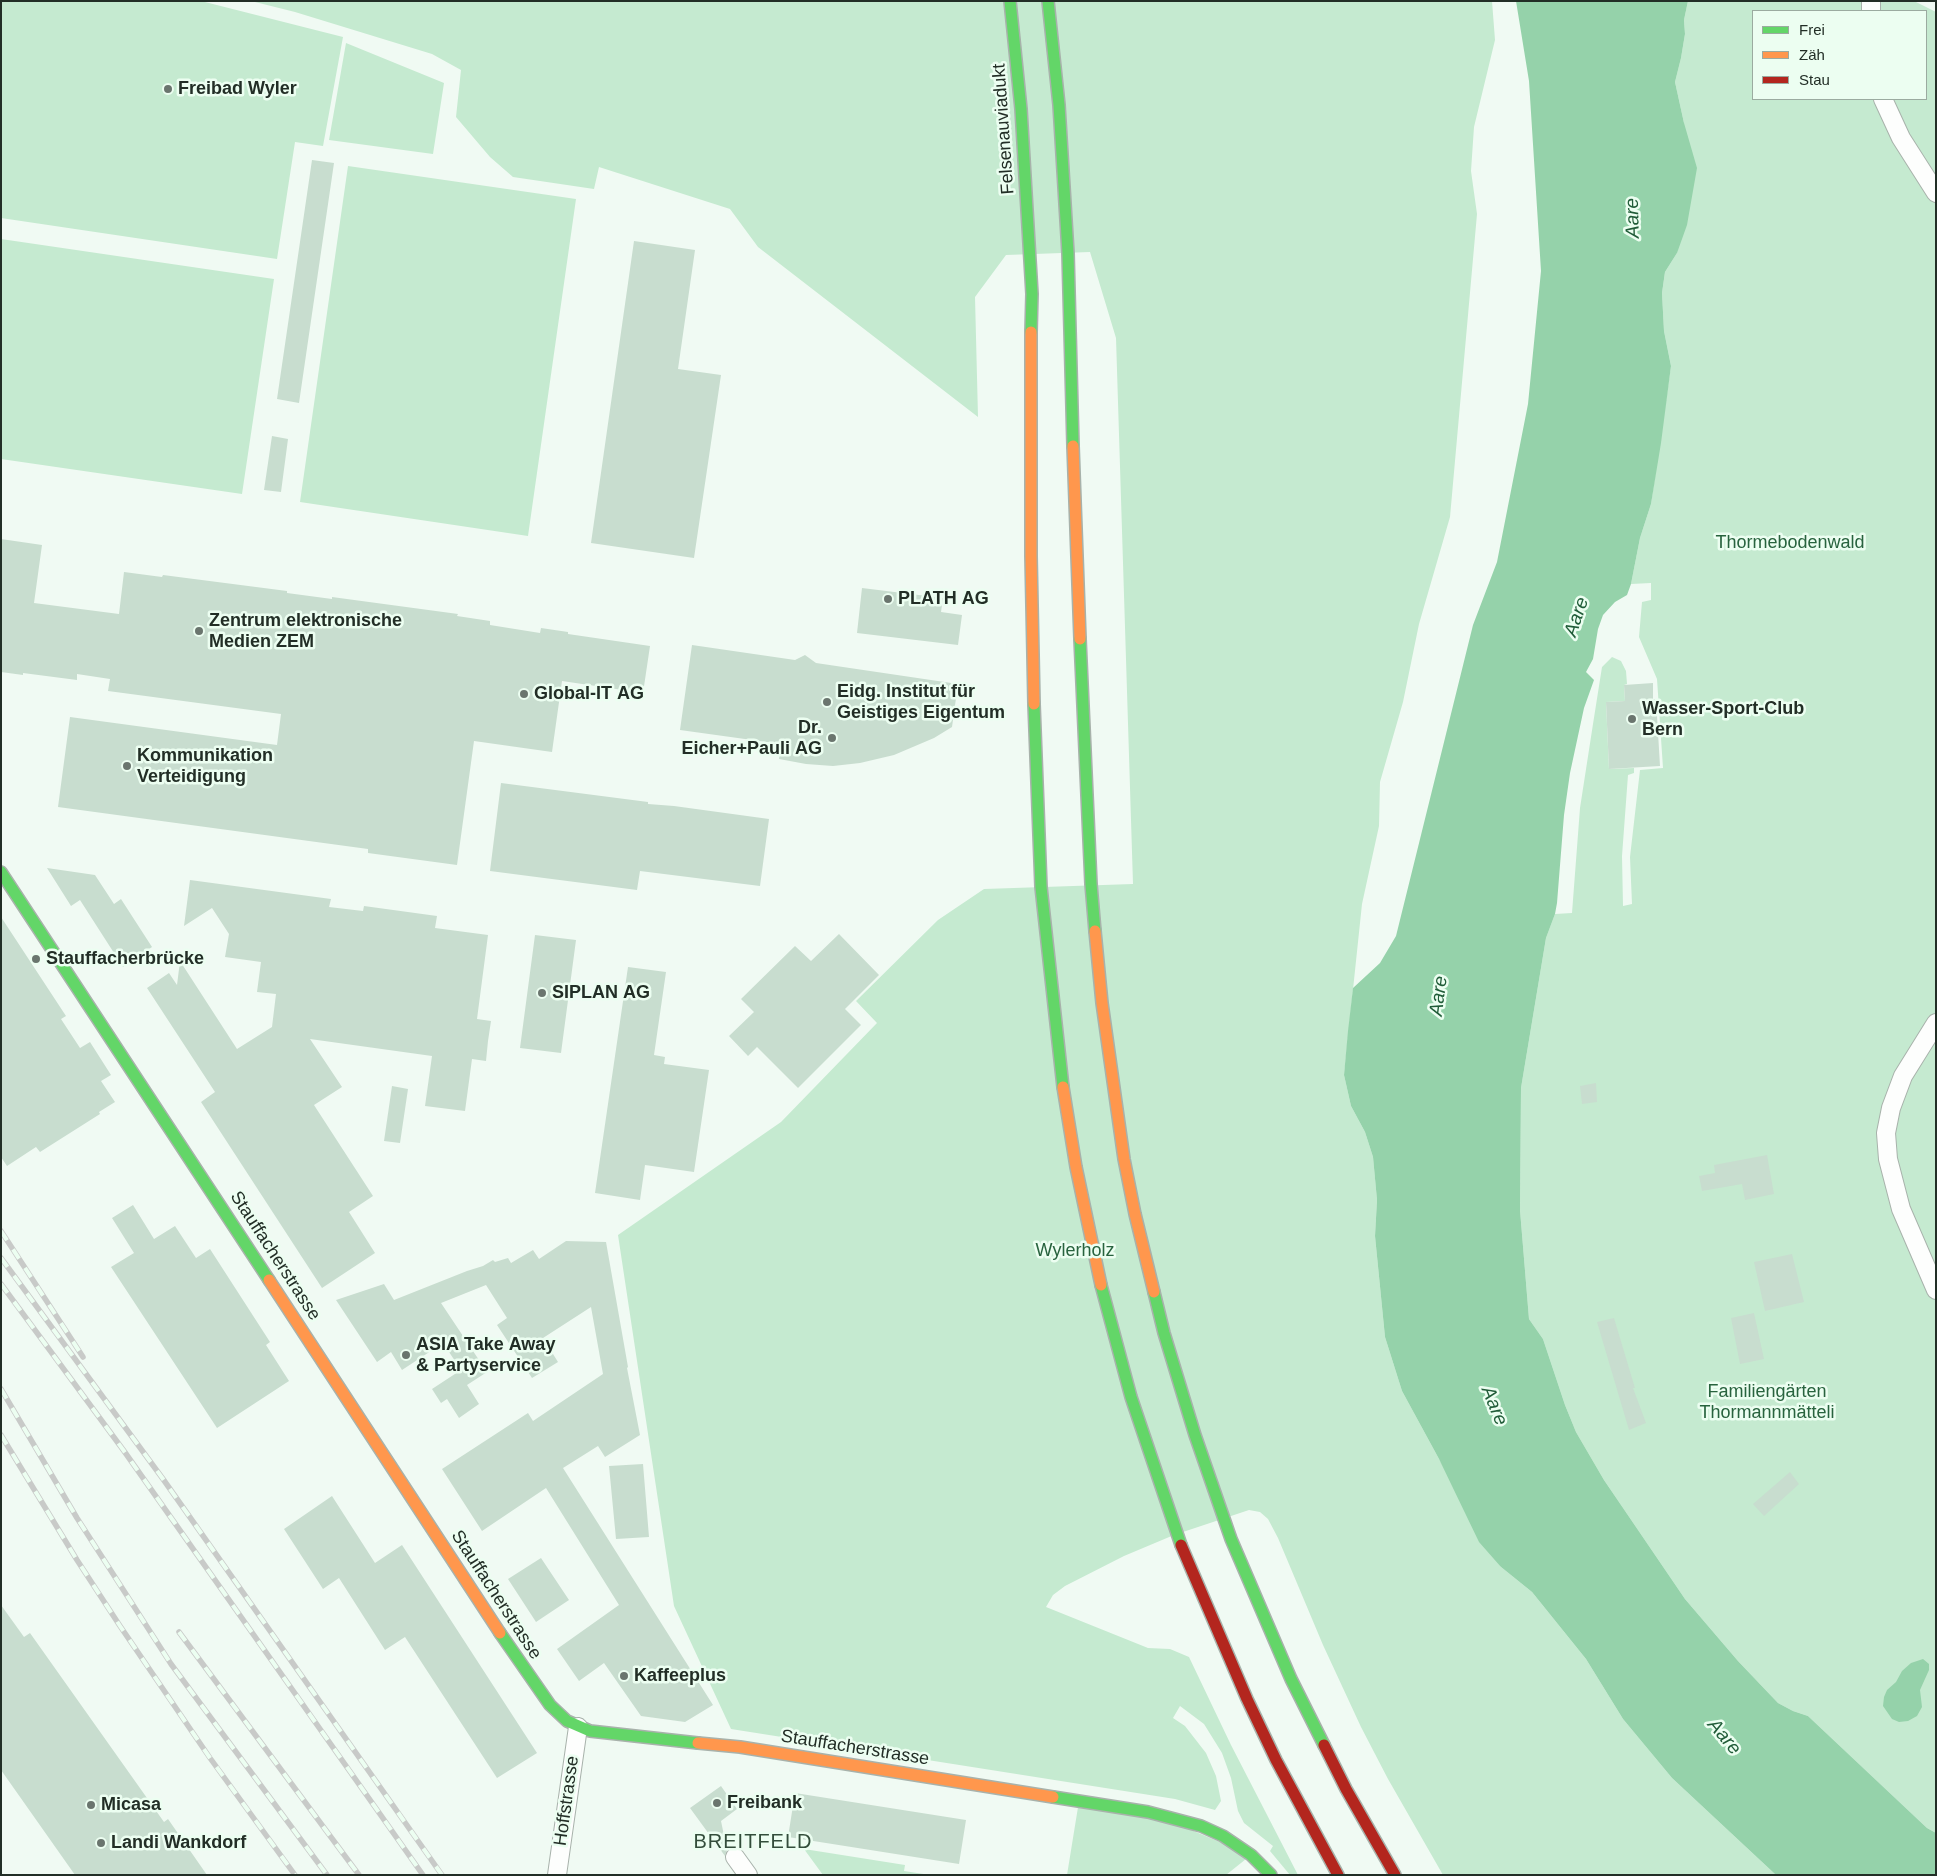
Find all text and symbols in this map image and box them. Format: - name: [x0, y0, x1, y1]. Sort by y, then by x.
- legend: [1752, 10, 1927, 100]
- text: Frei: [1799, 21, 1825, 38]
- text: Zäh: [1799, 46, 1825, 63]
- street label: Felsenauviadukt: [989, 63, 1019, 195]
- text: Stau: [1799, 71, 1830, 88]
- place label: Freibad Wyler: [178, 78, 297, 100]
- marker: Freibad Wyler: [162, 83, 174, 95]
- water label: Aare: [1621, 198, 1645, 238]
- park label: Thormebodenwald: [1715, 532, 1865, 554]
- place label: PLATH AG: [898, 588, 989, 610]
- marker: PLATH AG: [882, 593, 894, 605]
- water label: Aare: [1560, 594, 1594, 640]
- place label: Zentrum elektronische Medien ZEM: [209, 610, 402, 652]
- marker: Zentrum elektronische Medien ZEM: [193, 625, 205, 637]
- place label: Eidg. Institut für Geistiges Eigentum: [837, 681, 1005, 724]
- place label: Global-IT AG: [534, 683, 644, 705]
- marker: Global-IT AG: [518, 688, 530, 700]
- marker: Eidg. Institut für Geistiges Eigentum: [821, 696, 833, 708]
- place label: Wasser-Sport-Club Bern: [1642, 698, 1804, 741]
- marker: Wasser-Sport-Club Bern: [1626, 713, 1638, 725]
- place label: Dr. Eicher+Pauli AG: [681, 717, 822, 760]
- marker: Dr. Eicher+Pauli AG: [826, 732, 838, 744]
- place label: Kommunikation Verteidigung: [137, 745, 273, 788]
- marker: Kommunikation Verteidigung: [121, 760, 133, 772]
- place label: Stauffacherbrücke: [46, 948, 204, 970]
- marker: Stauffacherbrücke: [30, 953, 42, 965]
- water label: Aare: [1425, 975, 1453, 1017]
- place label: SIPLAN AG: [552, 982, 650, 1004]
- marker: SIPLAN AG: [536, 987, 548, 999]
- street label: Stauffacherstrasse: [225, 1187, 325, 1325]
- park label: Wylerholz: [1036, 1240, 1114, 1262]
- place label: ASIA Take Away & Partyservice: [416, 1334, 555, 1376]
- marker: ASIA Take Away & Partyservice: [400, 1349, 412, 1361]
- park label: Familiengärten Thormannmätteli: [1699, 1381, 1835, 1424]
- water label: Aare: [1476, 1383, 1512, 1429]
- street label: Stauffacherstrasse: [446, 1526, 546, 1664]
- place label: Kaffeeplus: [634, 1665, 726, 1687]
- marker: Kaffeeplus: [618, 1670, 630, 1682]
- water label: Aare: [1702, 1714, 1746, 1760]
- street label: Stauffacherstrasse: [779, 1726, 931, 1770]
- street label: Hoffstrasse: [550, 1755, 584, 1847]
- place label: Freibank: [727, 1792, 802, 1814]
- place label: Micasa: [101, 1794, 161, 1816]
- marker: Freibank: [711, 1797, 723, 1809]
- marker: Micasa: [85, 1799, 97, 1811]
- district label: BREITFELD: [692, 1830, 814, 1854]
- place label: Landi Wankdorf: [111, 1832, 246, 1854]
- marker: Landi Wankdorf: [95, 1837, 107, 1849]

